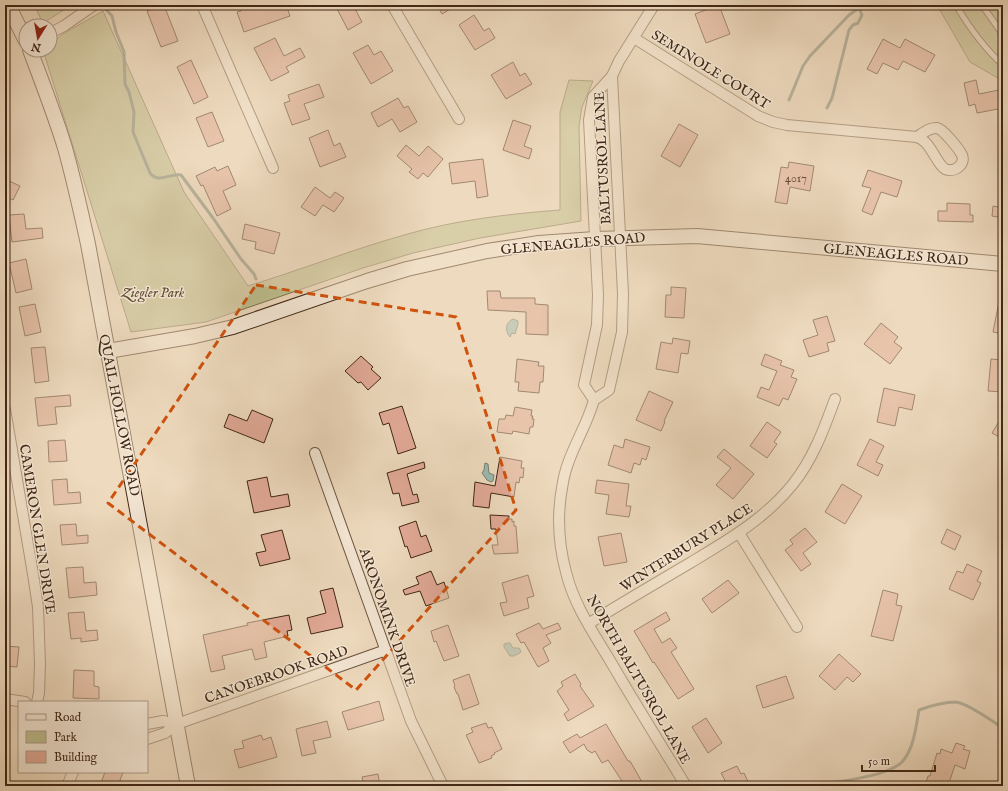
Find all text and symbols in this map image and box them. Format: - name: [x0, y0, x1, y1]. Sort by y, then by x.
- north arrow: [18, 18, 58, 58]
- street label: SEMINOLE COURT: [648, 26, 774, 114]
- text: N: [30, 39, 43, 55]
- street label: BALTUSROL LANE: [591, 91, 615, 225]
- house number: 4017: [785, 171, 807, 186]
- street label: GLENEAGLES ROAD: [500, 229, 646, 259]
- street label: GLENEAGLES ROAD: [823, 240, 969, 270]
- park label: Ziegler Park: [121, 284, 185, 303]
- street label: QUAIL HOLLOW ROAD: [94, 333, 144, 498]
- street label: CAMERON GLEN DRIVE: [15, 443, 59, 616]
- street label: WINTERBURY PLACE: [617, 500, 756, 596]
- street label: ARONOMINK DRIVE: [355, 545, 419, 689]
- street label: NORTH BALTUSROL LANE: [582, 592, 694, 768]
- street label: CANOEBROOK ROAD: [202, 642, 350, 708]
- legend: [18, 701, 148, 773]
- text: Road: [54, 710, 82, 725]
- text: Park: [54, 730, 77, 745]
- scale bar: [862, 747, 935, 773]
- text: Building: [54, 750, 98, 765]
- text: 50 m: [868, 754, 890, 769]

